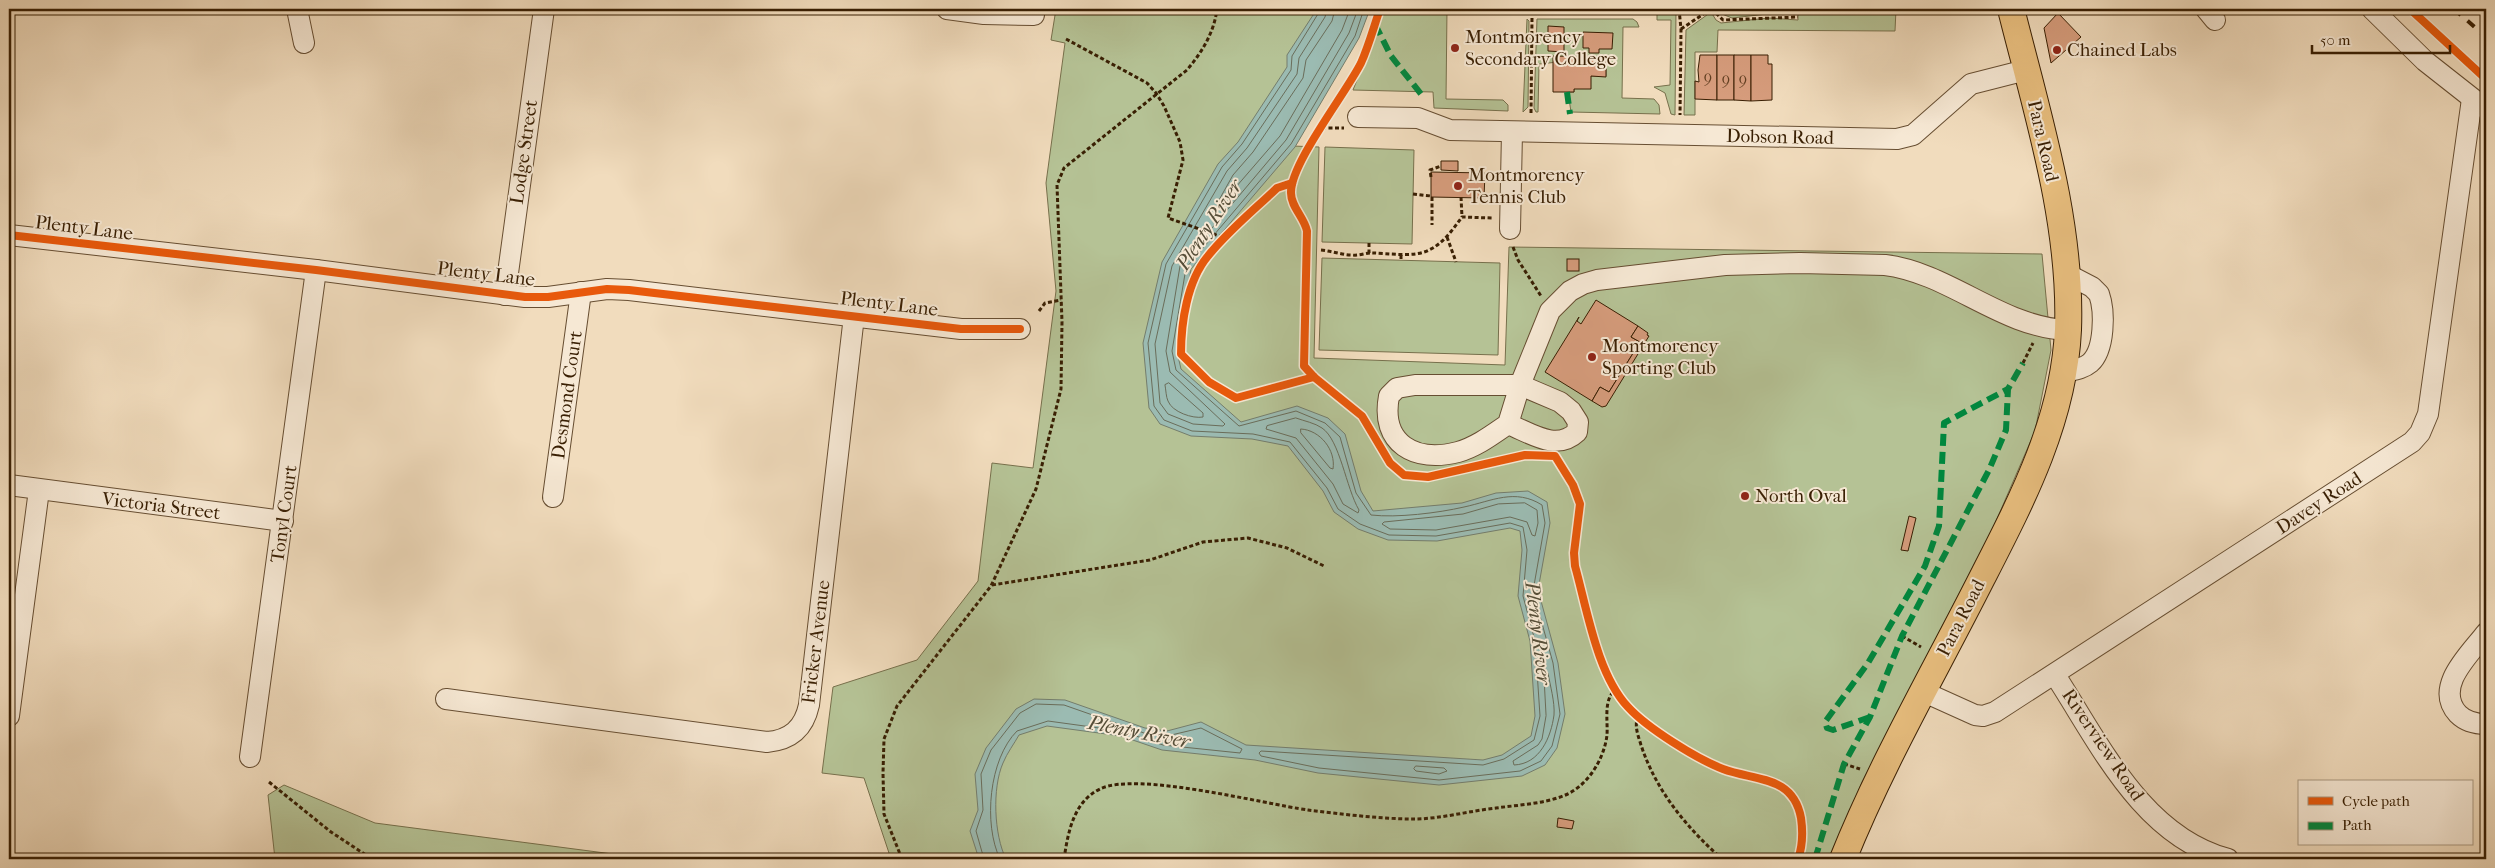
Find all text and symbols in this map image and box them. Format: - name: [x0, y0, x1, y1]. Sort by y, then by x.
- scale bar: [2312, 22, 2450, 54]
- place label: Montmorency Secondary College: [1465, 26, 1616, 70]
- text: 50 m: [2320, 31, 2351, 49]
- place label: Chained Labs: [2067, 39, 2177, 61]
- marker: Montmorency Secondary College: [1449, 42, 1461, 54]
- marker: Chained Labs: [2051, 44, 2063, 56]
- house number: 9: [1704, 67, 1712, 86]
- house number: 9: [1722, 69, 1730, 88]
- house number: 9: [1739, 69, 1747, 88]
- street label: Lodge Street: [506, 98, 542, 206]
- street label: Para Road: [2023, 98, 2063, 185]
- street label: Dobson Road: [1726, 125, 1835, 149]
- place label: Montmorency Tennis Club: [1468, 164, 1585, 208]
- water label: Plenty River: [1171, 174, 1248, 276]
- marker: Montmorency Tennis Club: [1452, 180, 1464, 192]
- street label: Plenty Lane: [34, 211, 134, 245]
- street label: Plenty Lane: [436, 257, 536, 291]
- street label: Plenty Lane: [839, 287, 939, 321]
- street label: Desmond Court: [547, 329, 587, 461]
- place label: Montmorency Sporting Club: [1602, 335, 1719, 379]
- marker: Montmorency Sporting Club: [1586, 351, 1598, 363]
- street label: Tonyl Court: [266, 464, 302, 564]
- street label: Davey Road: [2272, 467, 2366, 539]
- place label: North Oval: [1755, 485, 1847, 507]
- street label: Victoria Street: [100, 488, 222, 524]
- marker: North Oval: [1739, 490, 1751, 502]
- street label: Para Road: [1932, 575, 1990, 660]
- street label: Fricker Avenue: [797, 579, 835, 705]
- water label: Plenty River: [1520, 579, 1556, 688]
- street label: Riverview Road: [2057, 685, 2149, 806]
- water label: Plenty River: [1085, 711, 1194, 754]
- legend: [2298, 780, 2472, 846]
- text: Cycle path: [2342, 792, 2410, 810]
- text: Path: [2342, 816, 2372, 834]

